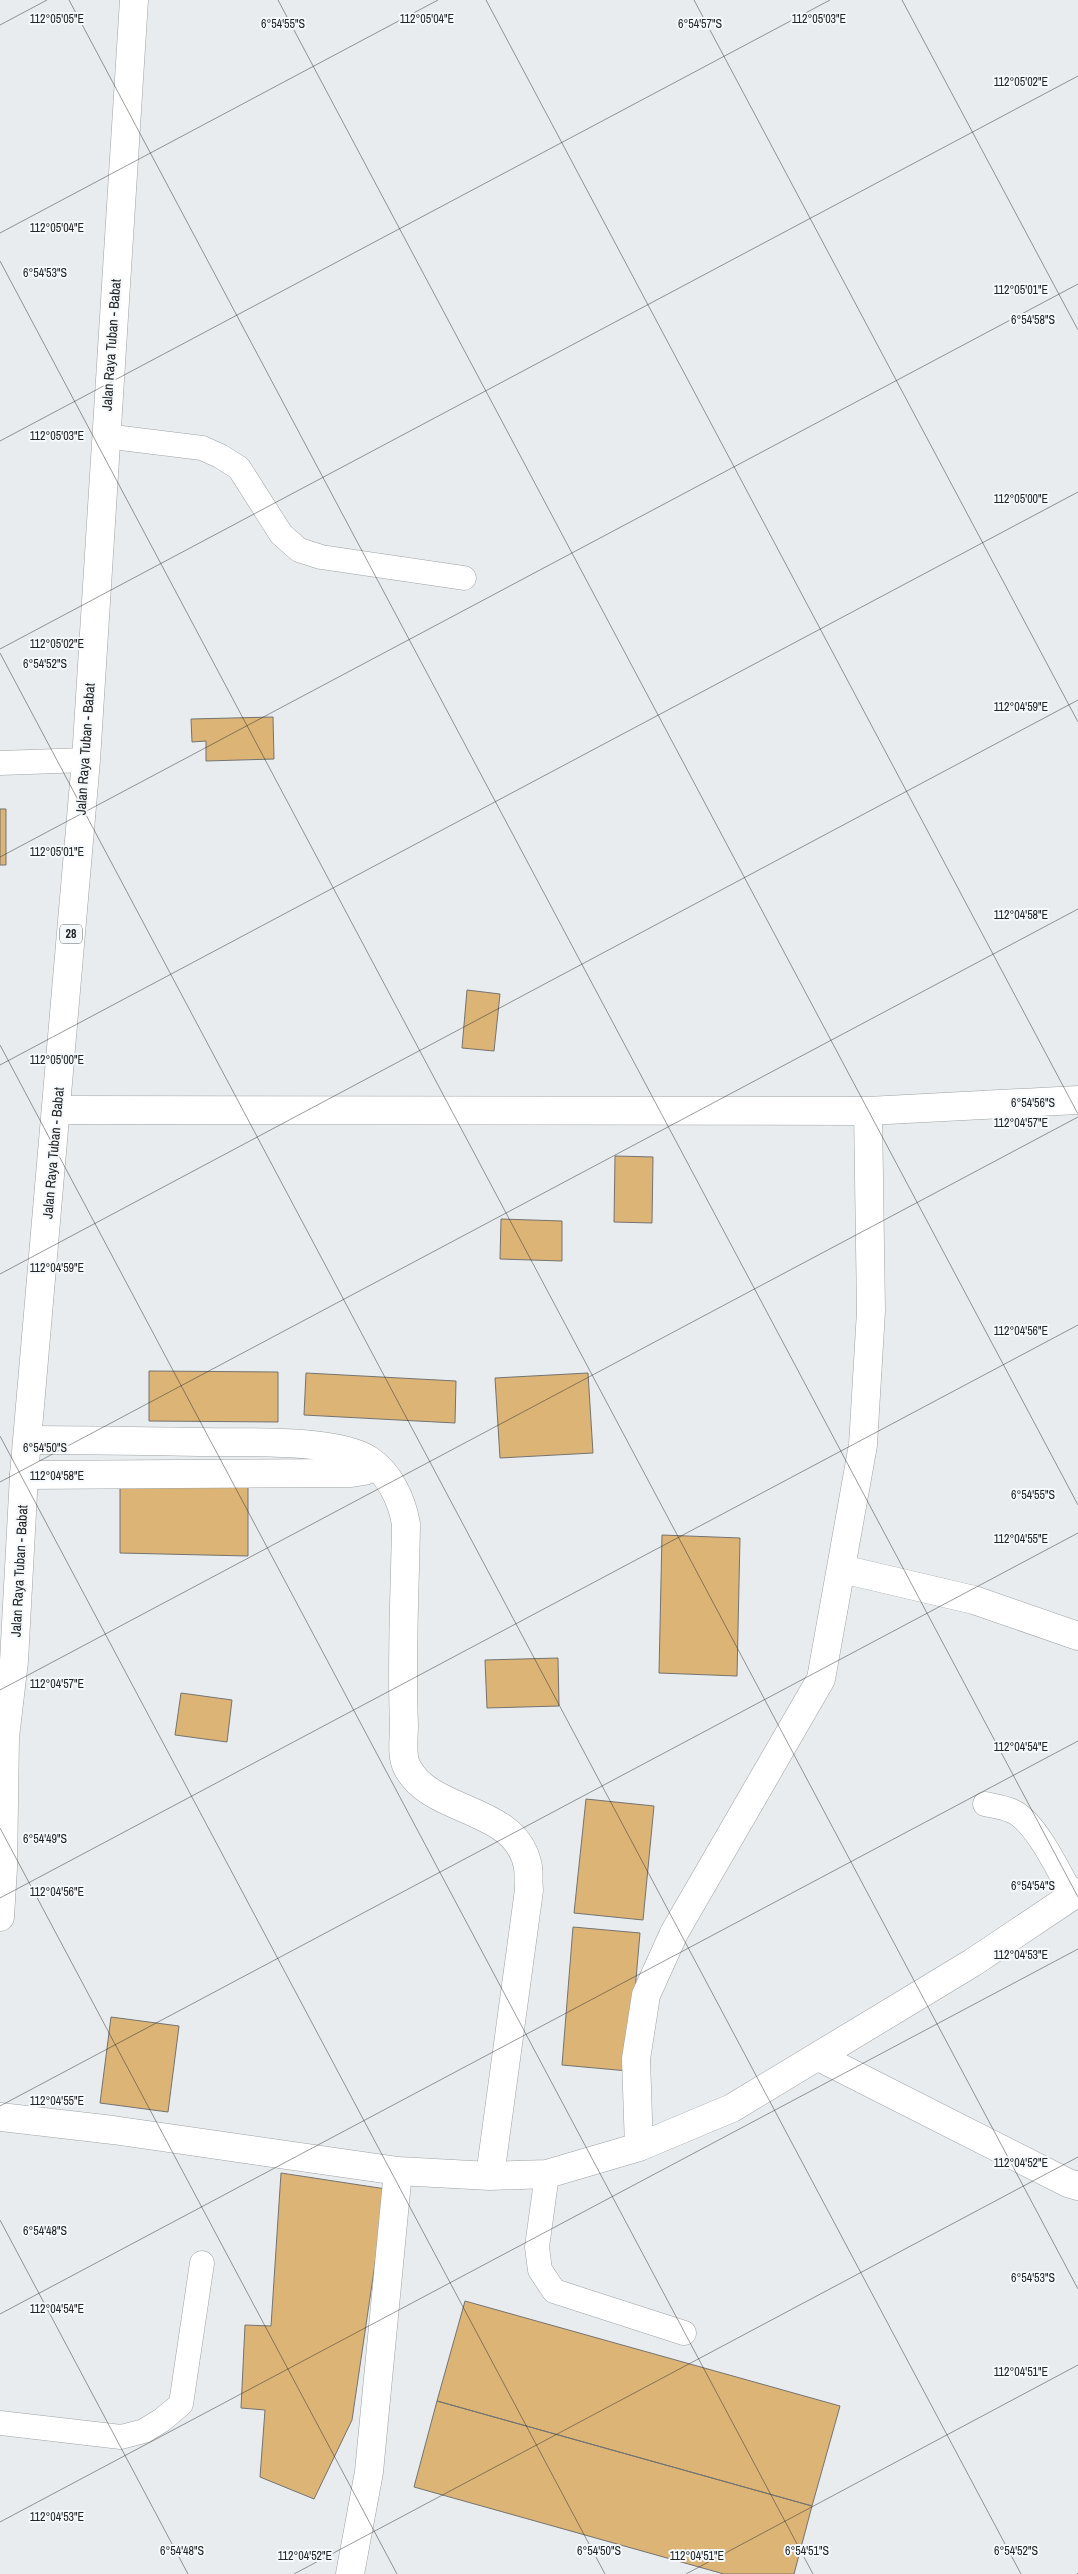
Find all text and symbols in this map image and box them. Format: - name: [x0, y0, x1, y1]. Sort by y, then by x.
- text: 112°05'05"E: [30, 11, 84, 27]
- text: 112°05'04"E: [400, 11, 454, 27]
- text: 112°05'03"E: [792, 11, 846, 27]
- text: 6°54'55"S: [261, 16, 305, 32]
- text: 6°54'57"S: [678, 16, 722, 32]
- text: 112°05'02"E: [994, 74, 1048, 90]
- text: 112°05'04"E: [30, 220, 84, 236]
- text: 6°54'53"S: [23, 265, 67, 281]
- street label: Jalan Raya Tuban - Babat: [97, 278, 125, 412]
- text: 112°05'01"E: [994, 282, 1048, 298]
- text: 6°54'58"S: [1011, 312, 1055, 328]
- text: 112°05'03"E: [30, 428, 84, 444]
- text: 112°05'00"E: [994, 491, 1048, 507]
- text: 112°05'02"E: [30, 636, 84, 652]
- text: 6°54'52"S: [23, 656, 67, 672]
- street label: Jalan Raya Tuban - Babat: [71, 682, 99, 816]
- text: 112°04'59"E: [994, 699, 1048, 715]
- text: 112°05'01"E: [30, 844, 84, 860]
- text: 112°04'58"E: [994, 907, 1048, 923]
- road number: 28: [60, 924, 82, 944]
- text: 112°05'00"E: [30, 1052, 84, 1068]
- street label: Jalan Raya Tuban - Babat: [38, 1086, 68, 1220]
- text: 6°54'56"S: [1011, 1095, 1055, 1111]
- text: 112°04'57"E: [994, 1115, 1048, 1131]
- text: 112°04'59"E: [30, 1260, 84, 1276]
- text: 112°04'56"E: [994, 1323, 1048, 1339]
- text: 6°54'50"S: [23, 1440, 67, 1456]
- text: 112°04'58"E: [30, 1468, 84, 1484]
- text: 6°54'55"S: [1011, 1487, 1055, 1503]
- street label: Jalan Raya Tuban - Babat: [7, 1505, 31, 1637]
- text: 112°04'55"E: [994, 1531, 1048, 1547]
- text: 112°04'57"E: [30, 1676, 84, 1692]
- text: 112°04'54"E: [994, 1739, 1048, 1755]
- text: 6°54'49"S: [23, 1831, 67, 1847]
- text: 6°54'54"S: [1011, 1878, 1055, 1894]
- text: 112°04'56"E: [30, 1884, 84, 1900]
- text: 112°04'53"E: [994, 1947, 1048, 1963]
- text: 112°04'55"E: [30, 2093, 84, 2109]
- text: 112°04'52"E: [994, 2155, 1048, 2171]
- text: 6°54'48"S: [23, 2223, 67, 2239]
- text: 6°54'53"S: [1011, 2270, 1055, 2286]
- text: 112°04'54"E: [30, 2301, 84, 2317]
- text: 112°04'51"E: [994, 2364, 1048, 2380]
- text: 112°04'53"E: [30, 2509, 84, 2525]
- text: 6°54'48"S: [160, 2543, 204, 2559]
- text: 6°54'50"S: [577, 2543, 621, 2559]
- text: 6°54'51"S: [785, 2543, 829, 2559]
- text: 6°54'52"S: [994, 2543, 1038, 2559]
- text: 112°04'52"E: [278, 2548, 332, 2564]
- text: 112°04'51"E: [670, 2548, 724, 2564]

